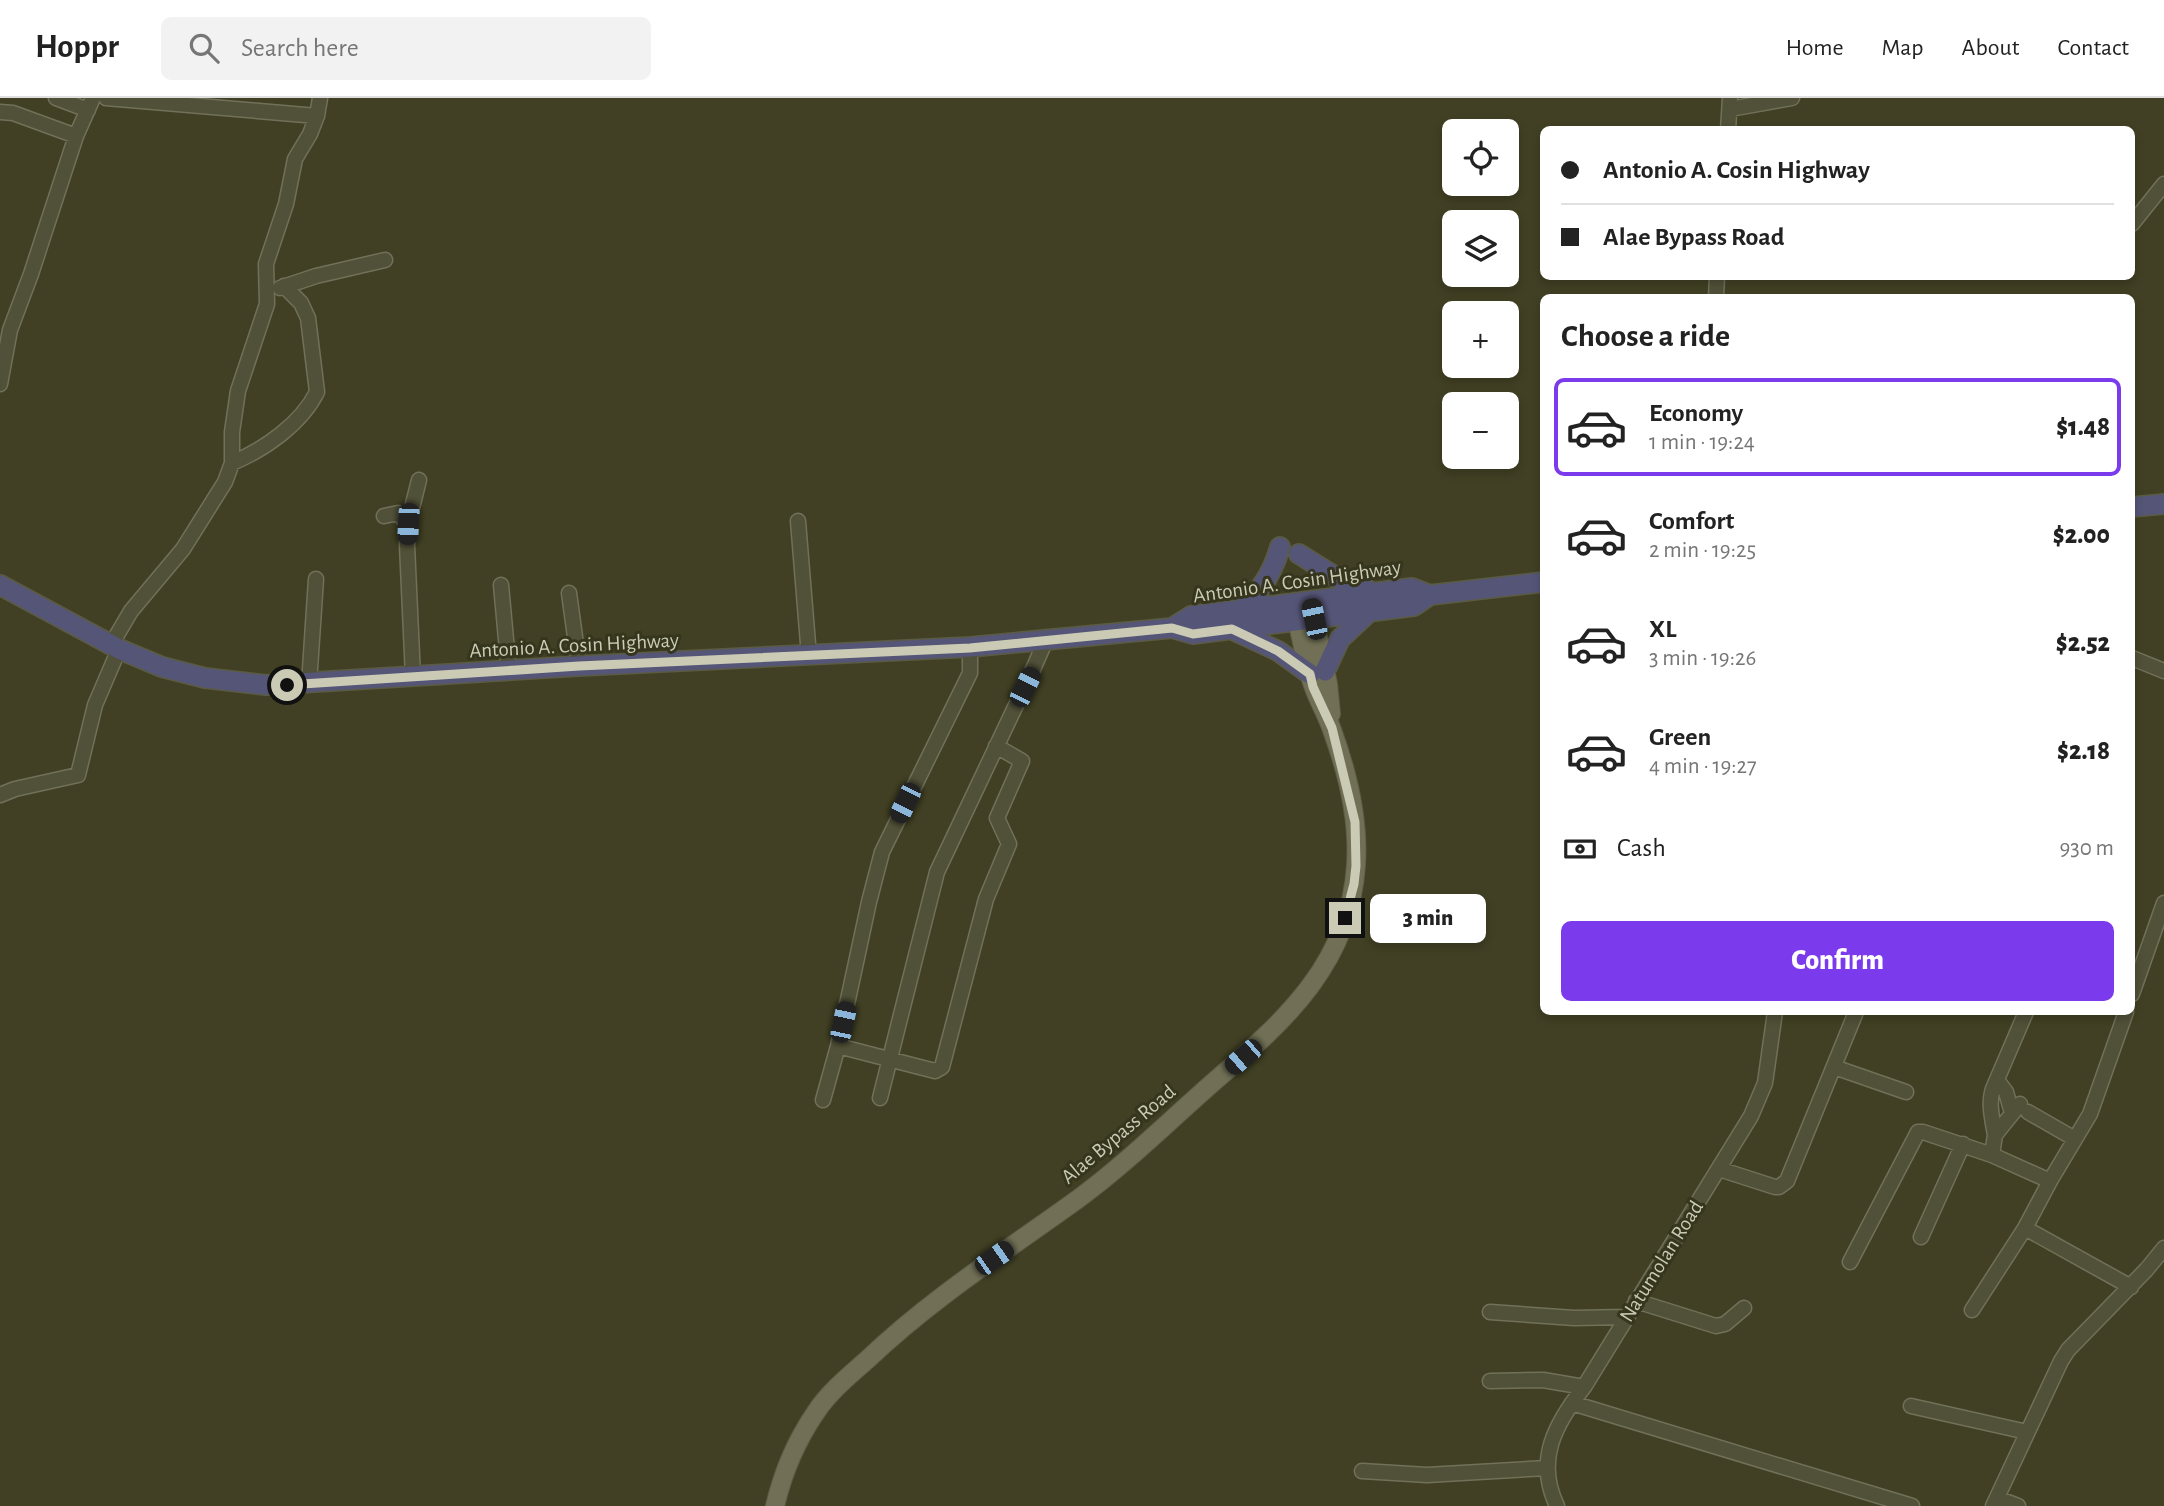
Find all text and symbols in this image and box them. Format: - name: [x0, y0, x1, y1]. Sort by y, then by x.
- search box: [161, 17, 651, 80]
- icon: search: [185, 29, 223, 67]
- text: Hoppr: [35, 31, 119, 64]
- text: Search here: [241, 35, 359, 61]
- text: Home: [1786, 36, 1844, 60]
- text: Map: [1882, 36, 1924, 60]
- text: About: [1962, 36, 2019, 60]
- text: Contact: [2057, 36, 2129, 60]
- map controls: [1442, 119, 1519, 469]
- button: locate: [1442, 119, 1519, 196]
- text: Antonio A. Cosin Highway: [1603, 157, 1870, 183]
- button: layers: [1442, 210, 1519, 287]
- text: Alae Bypass Road: [1603, 224, 1784, 250]
- button: +: [1442, 301, 1519, 378]
- text: Choose a ride: [1561, 320, 1730, 352]
- button: −: [1442, 392, 1519, 469]
- icon: car: [1565, 396, 1628, 459]
- text: Economy: [1649, 400, 1743, 426]
- text: $1.48: [2056, 414, 2110, 440]
- text: 1 min · 19:24: [1649, 431, 1755, 454]
- car: [397, 502, 420, 546]
- icon: car: [1565, 504, 1628, 567]
- text: Comfort: [1649, 508, 1734, 534]
- text: $2.00: [2053, 522, 2110, 548]
- text: 2 min · 19:25: [1649, 539, 1756, 562]
- street label: Antonio A. Cosin Highway: [1192, 556, 1402, 606]
- car: [1300, 596, 1329, 642]
- icon: car: [1565, 612, 1628, 675]
- text: XL: [1649, 616, 1676, 642]
- street label: Antonio A. Cosin Highway: [469, 630, 679, 661]
- text: $2.52: [2056, 630, 2110, 656]
- text: 3 min · 19:26: [1649, 647, 1756, 670]
- car: [1007, 664, 1044, 710]
- route start: [271, 669, 303, 701]
- icon: car: [1565, 720, 1628, 783]
- text: Green: [1649, 724, 1711, 750]
- text: $2.18: [2057, 738, 2110, 764]
- text: 4 min · 19:27: [1649, 755, 1757, 778]
- car: [887, 780, 924, 826]
- icon: cash: [1561, 830, 1599, 868]
- text: Cash: [1617, 835, 1666, 861]
- text: 930 m: [2059, 837, 2114, 860]
- callout: 3 min: [1370, 894, 1485, 942]
- route end: [1329, 902, 1361, 934]
- text: 3 min: [1403, 907, 1453, 930]
- button: Confirm: [1561, 921, 2114, 1001]
- car: [829, 999, 858, 1045]
- car: [1221, 1035, 1266, 1079]
- street label: Alae Bypass Road: [1057, 1081, 1179, 1188]
- street label: Natumolan Road: [1616, 1197, 1707, 1326]
- car: [971, 1237, 1018, 1279]

